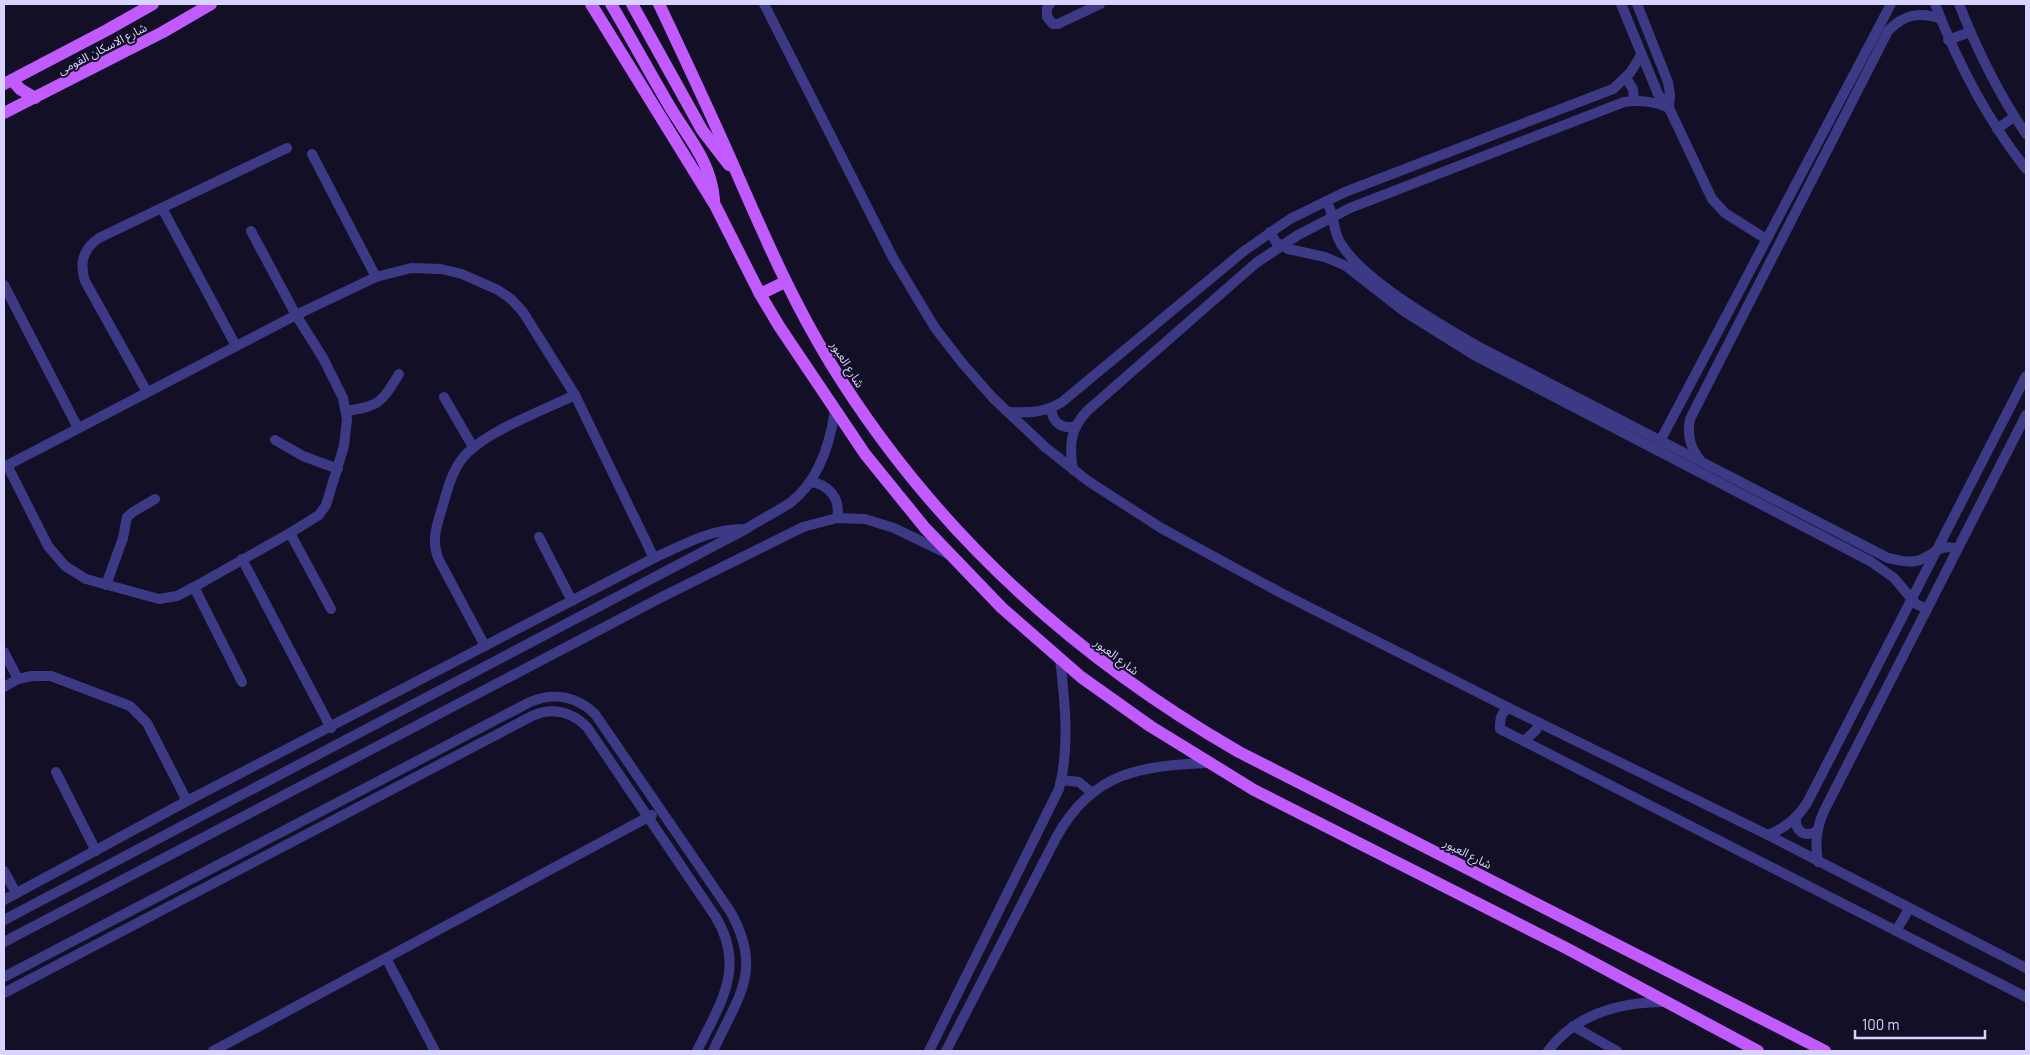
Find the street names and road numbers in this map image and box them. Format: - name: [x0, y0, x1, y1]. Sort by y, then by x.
- street label: شارع الاسكان القومى: [55, 20, 150, 79]
- street label: شارع العبور: [825, 337, 868, 391]
- street label: شارع العبور: [1089, 634, 1142, 680]
- street label: شارع العبور: [1439, 834, 1494, 874]

